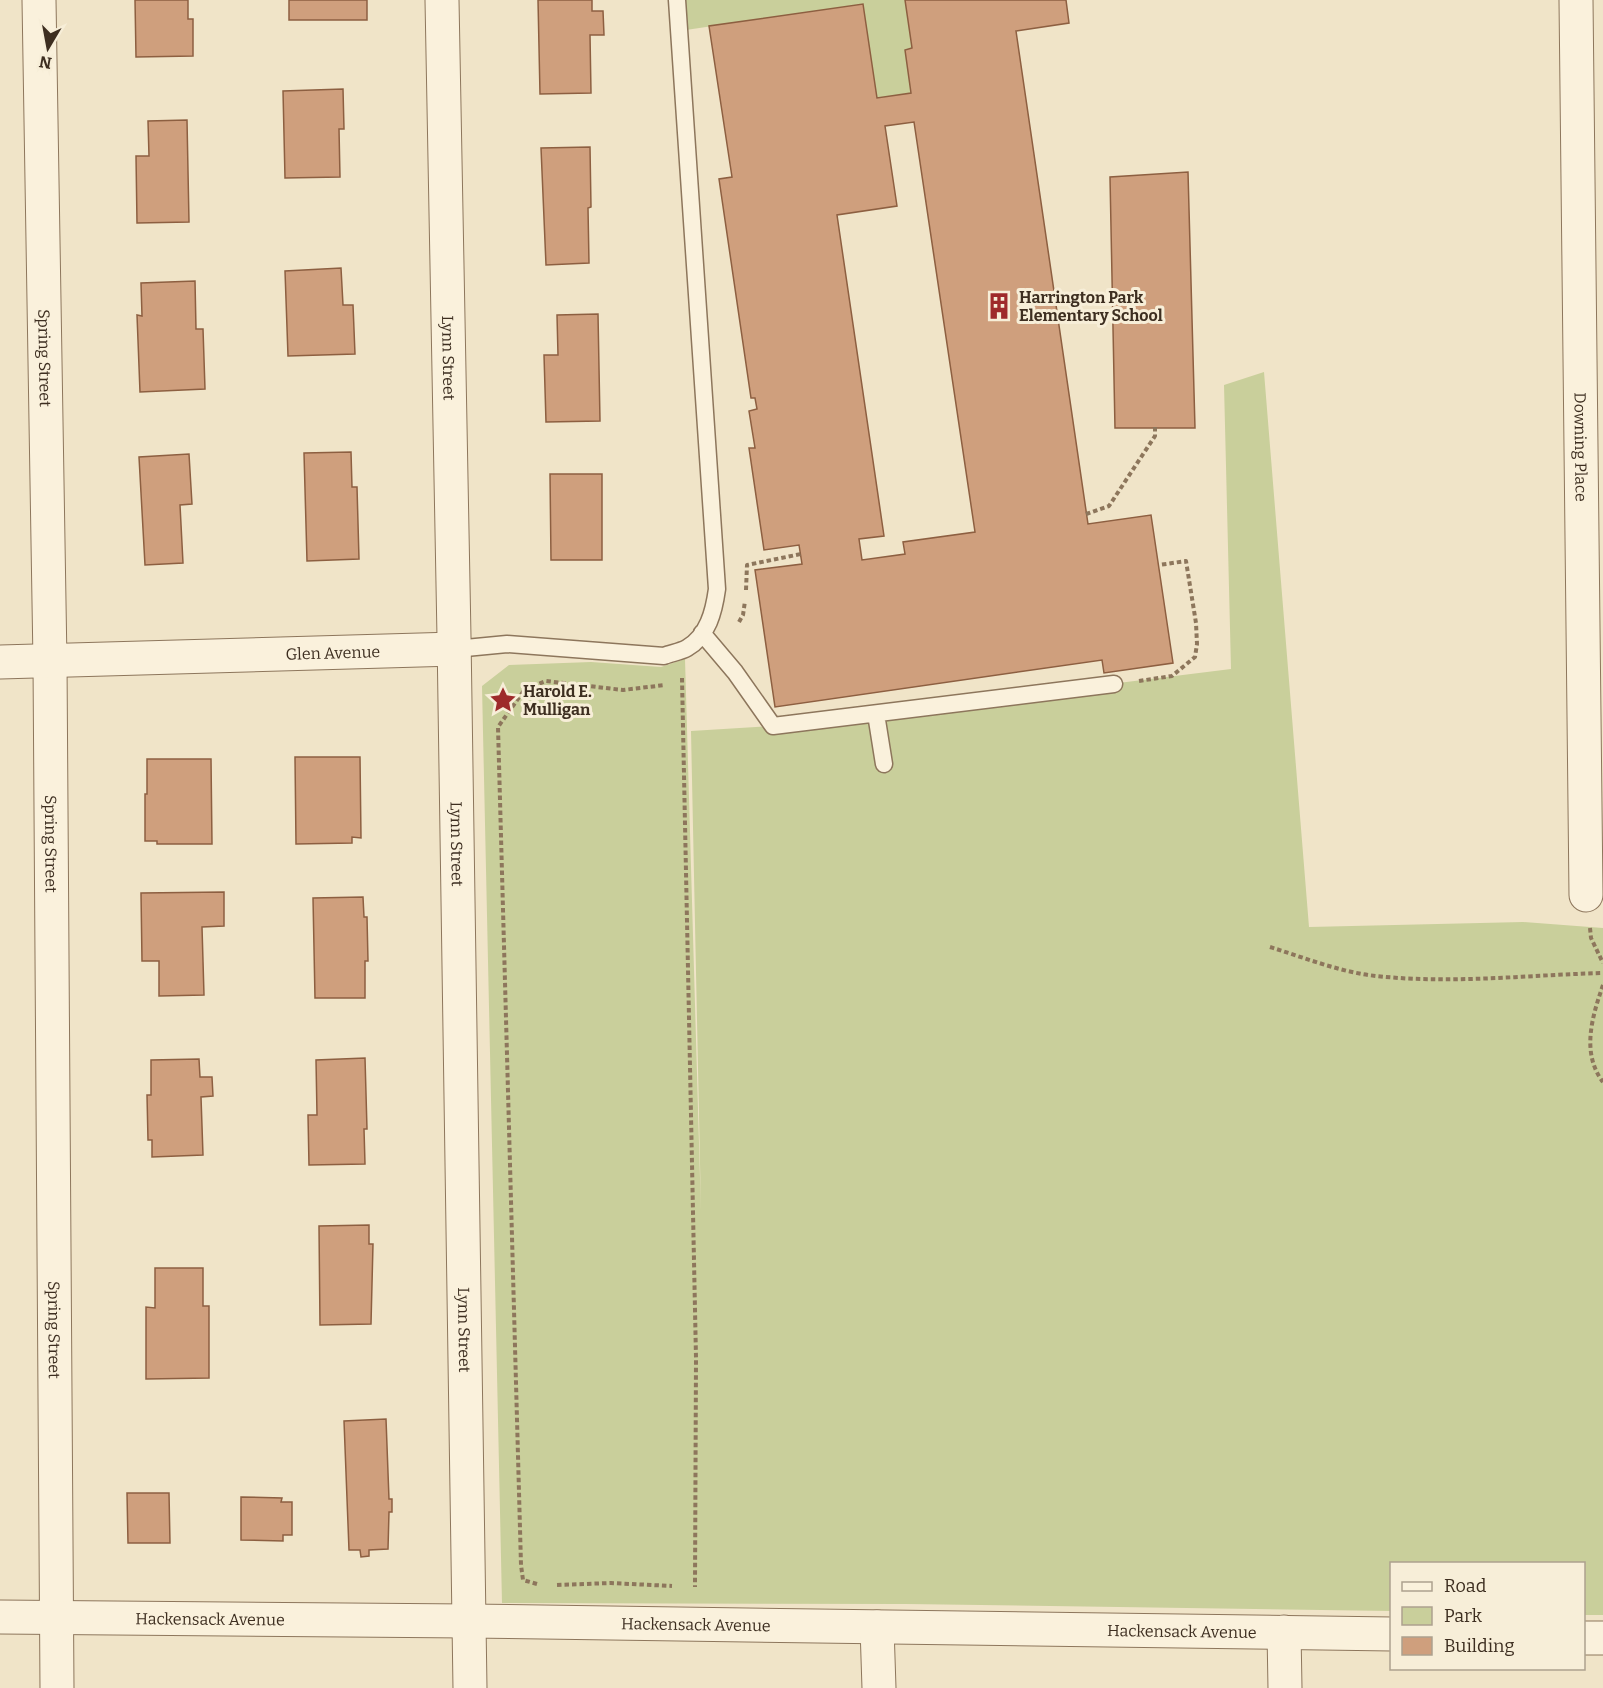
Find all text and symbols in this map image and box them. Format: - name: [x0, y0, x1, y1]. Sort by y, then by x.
- north arrow: [18, 18, 78, 78]
- text: N: [38, 52, 53, 73]
- place label: Harrington Park Elementary School: [1019, 288, 1163, 325]
- building icon: Harrington Park Elementary School: [984, 291, 1014, 321]
- street label: Spring Street: [35, 309, 55, 407]
- street label: Lynn Street: [438, 315, 459, 401]
- street label: Downing Place: [1571, 392, 1591, 502]
- street label: Glen Avenue: [285, 642, 380, 663]
- place label: Harold E. Mulligan: [523, 682, 592, 719]
- place icon: Harold E. Mulligan: [488, 685, 518, 715]
- street label: Spring Street: [41, 795, 61, 893]
- street label: Lynn Street: [447, 801, 467, 887]
- street label: Spring Street: [45, 1281, 64, 1379]
- street label: Lynn Street: [454, 1287, 475, 1373]
- legend: [1390, 1562, 1585, 1670]
- text: Road: [1444, 1575, 1487, 1597]
- text: Park: [1444, 1605, 1483, 1627]
- street label: Hackensack Avenue: [135, 1609, 285, 1629]
- street label: Hackensack Avenue: [621, 1614, 771, 1635]
- street label: Hackensack Avenue: [1107, 1620, 1257, 1642]
- text: Building: [1444, 1635, 1515, 1657]

